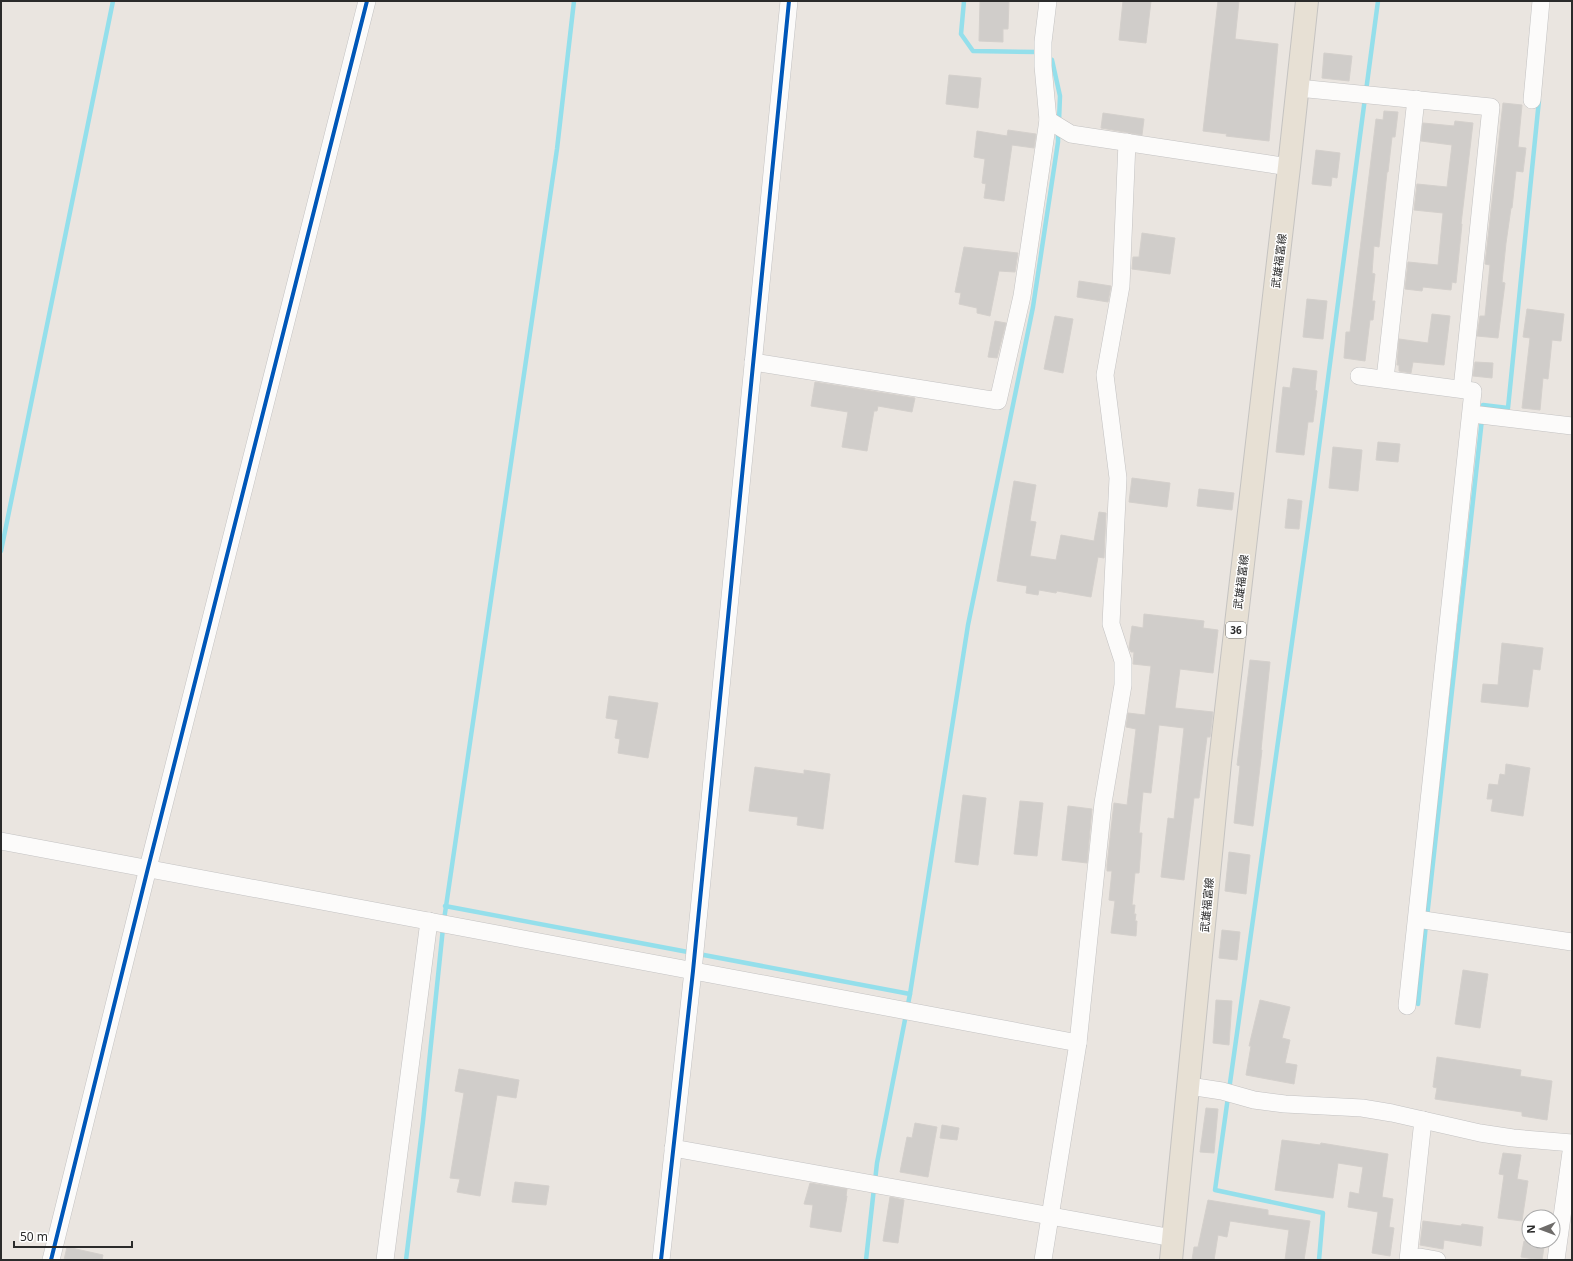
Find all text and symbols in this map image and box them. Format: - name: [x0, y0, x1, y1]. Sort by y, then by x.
- street label: 武雄福富線: [1268, 233, 1289, 289]
- street label: 武雄福富線: [1230, 554, 1251, 610]
- road number: 36: [1226, 622, 1246, 638]
- street label: 武雄福富線: [1197, 877, 1216, 933]
- north arrow: [1521, 1209, 1561, 1249]
- scale bar: [14, 1223, 132, 1249]
- text: N: [1523, 1225, 1538, 1234]
- text: 50 m: [20, 1228, 48, 1245]

